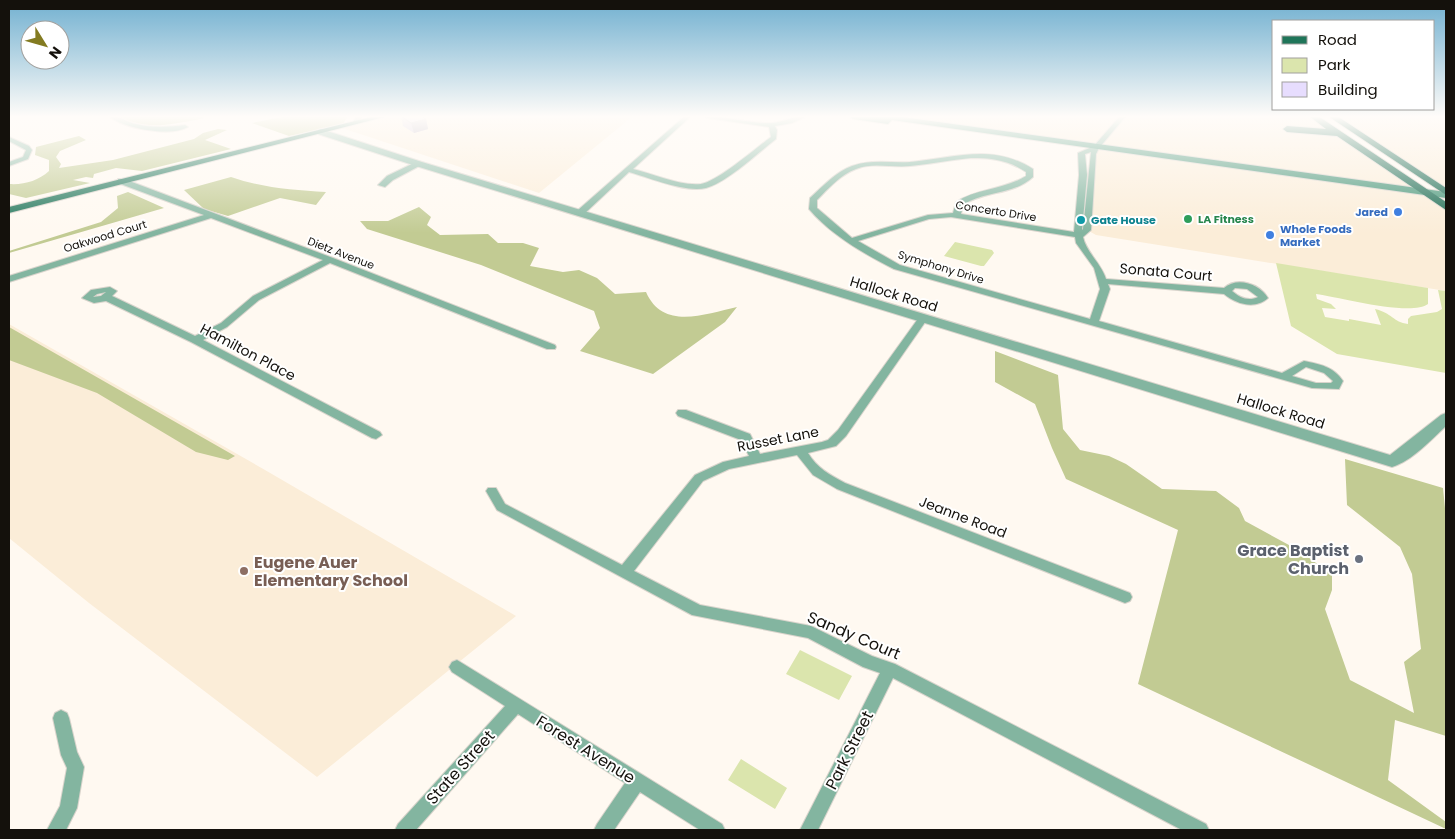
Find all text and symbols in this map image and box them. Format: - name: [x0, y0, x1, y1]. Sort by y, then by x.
- north arrow: [20, 20, 70, 70]
- legend: [1272, 20, 1435, 110]
- text: Road: [1318, 29, 1357, 50]
- text: N: [44, 43, 67, 63]
- text: Park: [1318, 54, 1350, 75]
- text: Building: [1318, 79, 1378, 100]
- street label: Concerto Drive: [954, 197, 1038, 225]
- place label: Jared: [1355, 204, 1388, 220]
- marker: Jared: [1392, 206, 1404, 218]
- place label: LA Fitness: [1198, 211, 1254, 227]
- place label: Gate House: [1091, 212, 1156, 228]
- marker: LA Fitness: [1182, 213, 1194, 225]
- marker: Gate House: [1075, 214, 1087, 226]
- street label: Oakwood Court: [62, 216, 148, 256]
- place label: Whole Foods Market: [1280, 221, 1352, 250]
- marker: Whole Foods Market: [1264, 229, 1276, 241]
- street label: Dietz Avenue: [305, 233, 377, 273]
- street label: Symphony Drive: [896, 246, 986, 288]
- street label: Sonata Court: [1119, 258, 1213, 286]
- street label: Hallock Road: [848, 271, 940, 317]
- street label: Hamilton Place: [197, 318, 300, 386]
- street label: Hallock Road: [1235, 388, 1327, 434]
- street label: Russet Lane: [735, 421, 821, 457]
- street label: Jeanne Road: [916, 491, 1010, 543]
- place label: Grace Baptist Church: [1237, 539, 1349, 580]
- place label: Eugene Auer Elementary School: [254, 551, 408, 592]
- marker: Grace Baptist Church: [1353, 553, 1365, 565]
- marker: Eugene Auer Elementary School: [238, 565, 250, 577]
- street label: Sandy Court: [804, 605, 904, 665]
- street label: Park Street: [820, 707, 879, 794]
- street label: Forest Avenue: [532, 710, 640, 789]
- street label: State Street: [421, 725, 500, 810]

